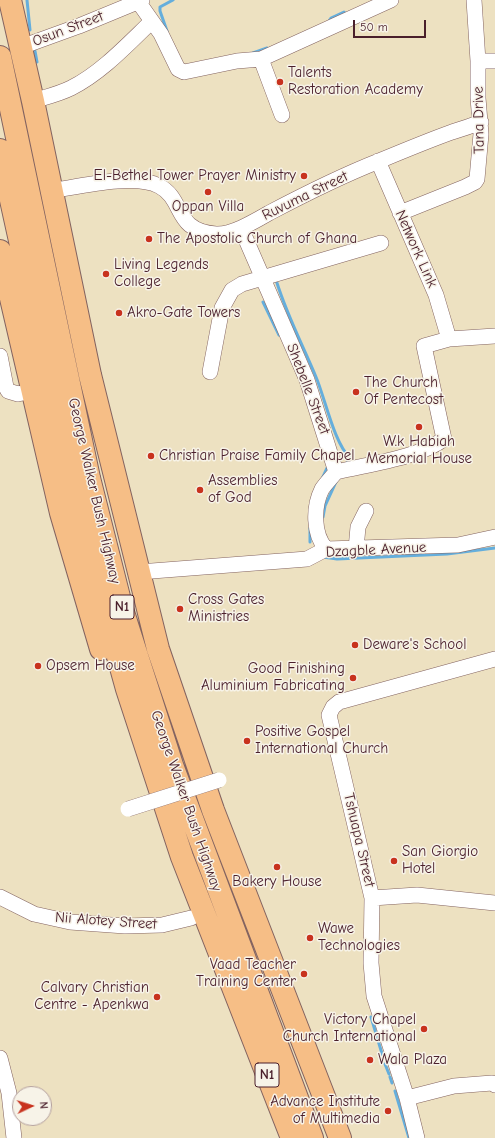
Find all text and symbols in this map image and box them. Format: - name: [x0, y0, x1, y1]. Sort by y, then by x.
- street label: Osun Street: [30, 7, 106, 51]
- scale bar: [355, 12, 428, 38]
- text: 50 m: [360, 20, 388, 34]
- place label: Talents Restoration Academy: [288, 64, 423, 99]
- marker: Talents Restoration Academy: [275, 77, 285, 87]
- street label: Tana Drive: [469, 86, 489, 154]
- place label: El-Bethel Tower Prayer Ministry: [94, 167, 296, 185]
- street label: Ruvuma Street: [259, 167, 351, 225]
- marker: El-Bethel Tower Prayer Ministry: [299, 171, 309, 181]
- marker: Oppan Villa: [203, 187, 213, 197]
- place label: Oppan Villa: [172, 198, 244, 216]
- street label: Network Link: [391, 207, 441, 291]
- place label: The Apostolic Church of Ghana: [157, 230, 357, 248]
- marker: The Apostolic Church of Ghana: [144, 234, 154, 244]
- place label: Living Legends College: [114, 256, 209, 291]
- marker: Living Legends College: [101, 269, 111, 279]
- place label: Akro-Gate Towers: [127, 304, 240, 322]
- marker: Akro-Gate Towers: [114, 308, 124, 318]
- street label: Shebelle Street: [282, 341, 334, 437]
- place label: The Church Of Pentecost: [364, 374, 443, 409]
- marker: The Church Of Pentecost: [351, 387, 361, 397]
- street label: George Walker Bush Highway: [64, 396, 124, 586]
- marker: W.k Habiah Memorial House: [414, 422, 424, 432]
- place label: W.k Habiah Memorial House: [366, 433, 472, 468]
- place label: Christian Praise Family Chapel: [159, 447, 355, 465]
- marker: Christian Praise Family Chapel: [146, 451, 156, 461]
- place label: Assemblies of God: [208, 472, 278, 507]
- marker: Assemblies of God: [195, 485, 205, 495]
- street label: Dzagble Avenue: [325, 538, 427, 562]
- place label: Cross Gates Ministries: [188, 591, 264, 626]
- road number: N1: [110, 595, 134, 619]
- marker: Cross Gates Ministries: [175, 604, 185, 614]
- place label: Deware's School: [363, 636, 466, 654]
- marker: Deware's School: [350, 640, 360, 650]
- place label: Opsem House: [46, 657, 135, 675]
- place label: Good Finishing Aluminium Fabricating: [201, 660, 345, 695]
- marker: Opsem House: [33, 661, 43, 671]
- marker: Good Finishing Aluminium Fabricating: [348, 673, 358, 683]
- street label: George Walker Bush Highway: [147, 708, 225, 894]
- place label: Positive Gospel International Church: [255, 723, 388, 758]
- marker: Positive Gospel International Church: [242, 736, 252, 746]
- street label: Tshuapa Street: [339, 791, 379, 889]
- place label: San Giorgio Hotel: [402, 843, 478, 878]
- marker: San Giorgio Hotel: [389, 856, 399, 866]
- marker: Bakery House: [272, 862, 282, 872]
- place label: Bakery House: [232, 873, 322, 891]
- street label: Nii Alotey Street: [54, 908, 158, 934]
- place label: Wawe Technologies: [318, 920, 400, 955]
- marker: Wawe Technologies: [305, 933, 315, 943]
- place label: Vaad Teacher Training Center: [196, 956, 296, 991]
- marker: Vaad Teacher Training Center: [299, 969, 309, 979]
- place label: Calvary Christian Centre - Apenkwa: [34, 979, 149, 1014]
- marker: Calvary Christian Centre - Apenkwa: [152, 992, 162, 1002]
- place label: Victory Chapel Church International: [283, 1011, 416, 1046]
- marker: Victory Chapel Church International: [419, 1024, 429, 1034]
- place label: Wala Plaza: [378, 1051, 447, 1069]
- marker: Wala Plaza: [365, 1055, 375, 1065]
- road number: N1: [255, 1063, 279, 1087]
- north arrow: [12, 1086, 52, 1126]
- place label: Advance Institute of Multimedia: [270, 1093, 380, 1128]
- text: N: [37, 1101, 50, 1109]
- marker: Advance Institute of Multimedia: [383, 1106, 393, 1116]

